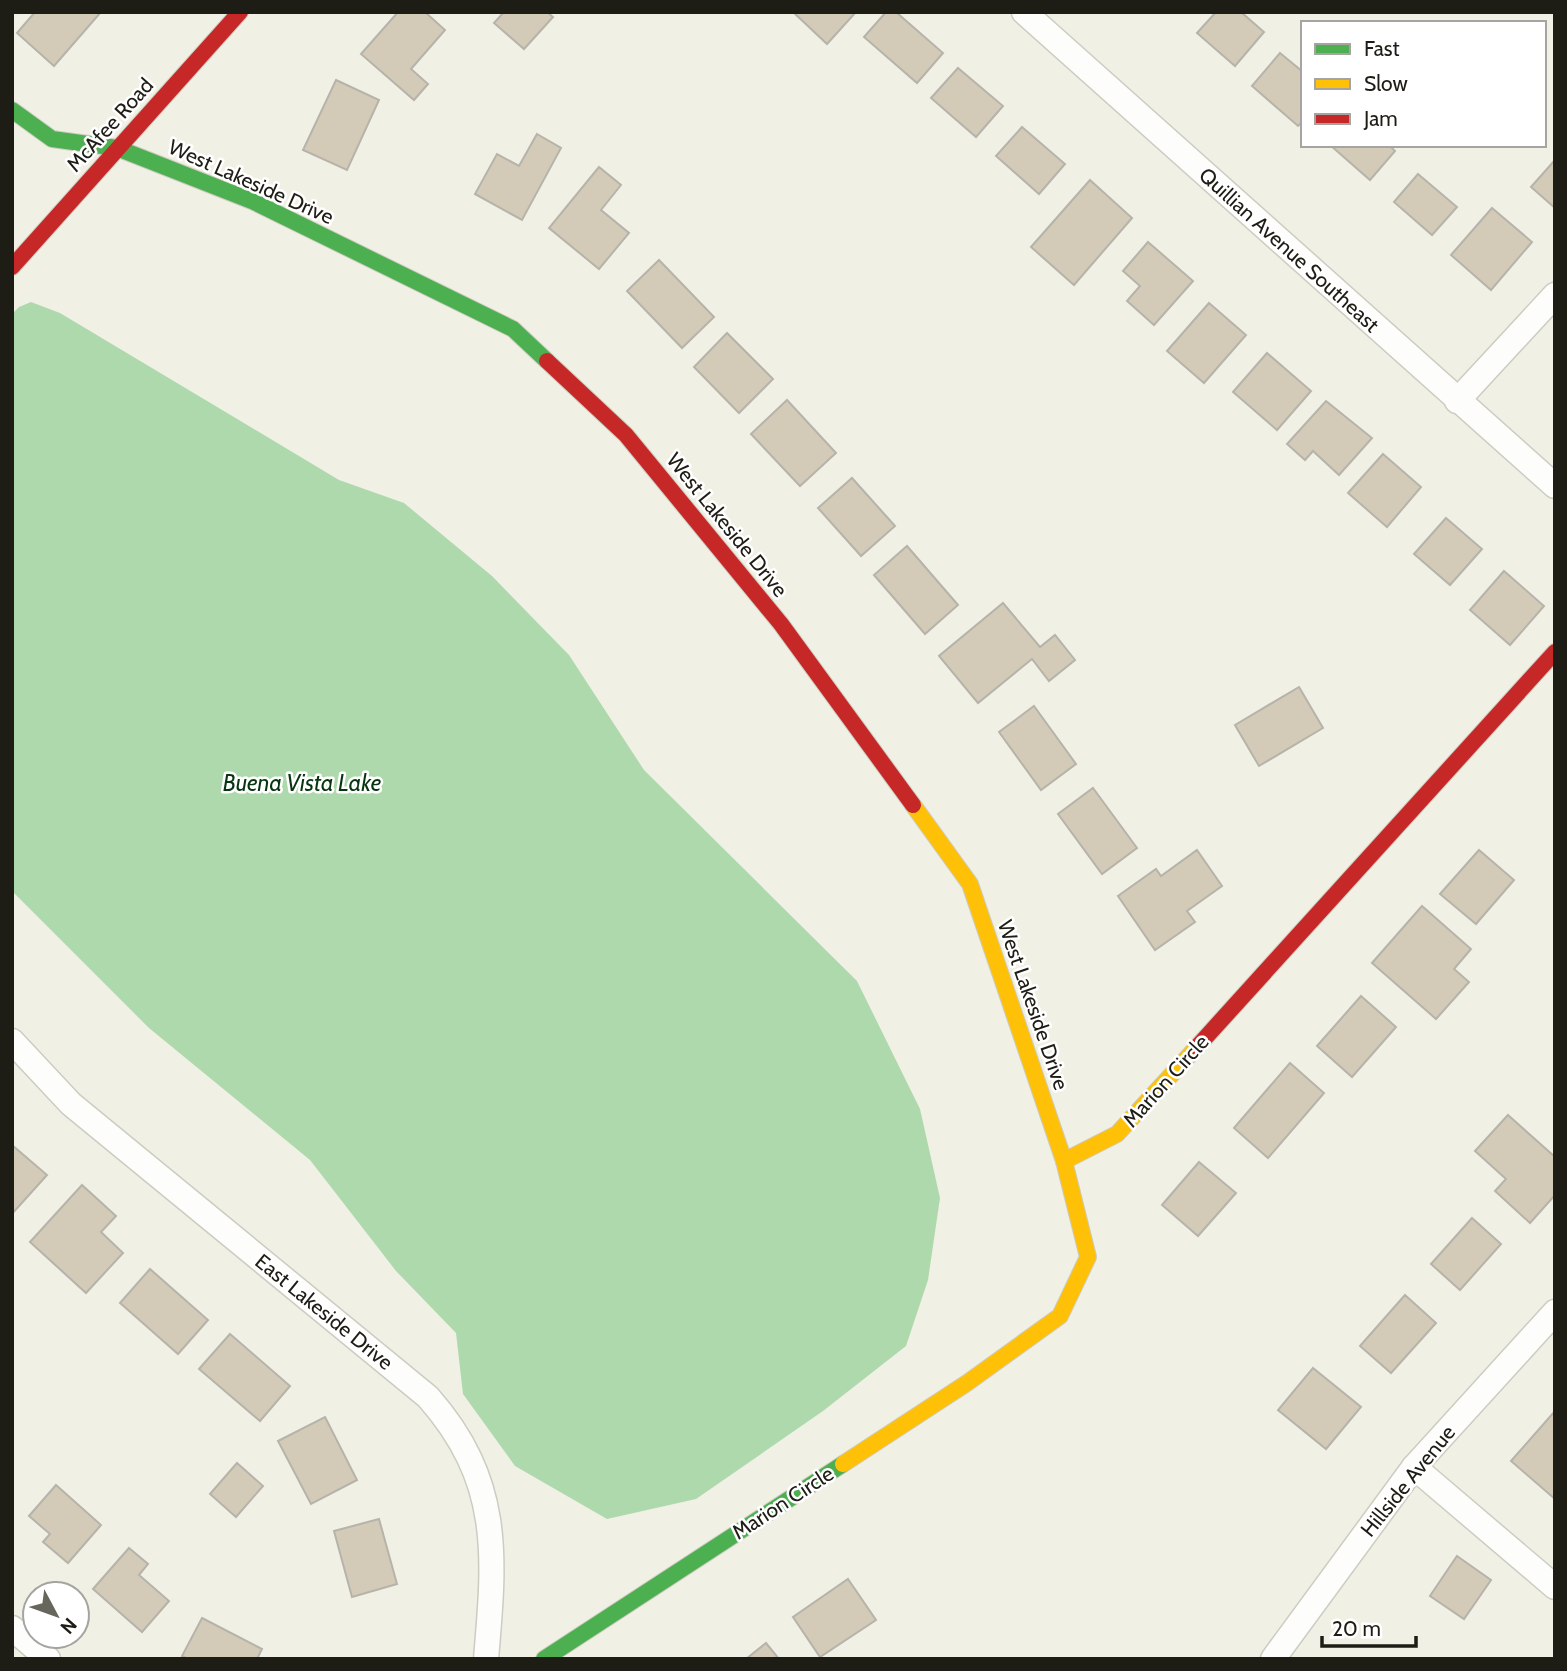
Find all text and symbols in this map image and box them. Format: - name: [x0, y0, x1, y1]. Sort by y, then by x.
- legend: [1301, 21, 1546, 147]
- text: Fast: [1364, 36, 1400, 61]
- text: Slow: [1364, 71, 1408, 96]
- street label: McAfee Road: [61, 73, 158, 177]
- text: Jam: [1363, 106, 1398, 131]
- street label: West Lakeside Drive: [165, 134, 338, 229]
- street label: Quillian Avenue Southeast: [1194, 162, 1385, 337]
- street label: West Lakeside Drive: [662, 448, 793, 602]
- water label: Buena Vista Lake: [223, 769, 381, 797]
- street label: West Lakeside Drive: [993, 917, 1074, 1093]
- street label: Marion Circle: [1118, 1029, 1214, 1132]
- street label: East Lakeside Drive: [250, 1248, 398, 1375]
- street label: Hillside Avenue: [1355, 1420, 1460, 1541]
- street label: Marion Circle: [727, 1460, 838, 1545]
- north arrow: [21, 1580, 91, 1650]
- scale bar: [1322, 1604, 1416, 1648]
- text: N: [55, 1613, 82, 1638]
- text: 20 m: [1332, 1616, 1381, 1641]

